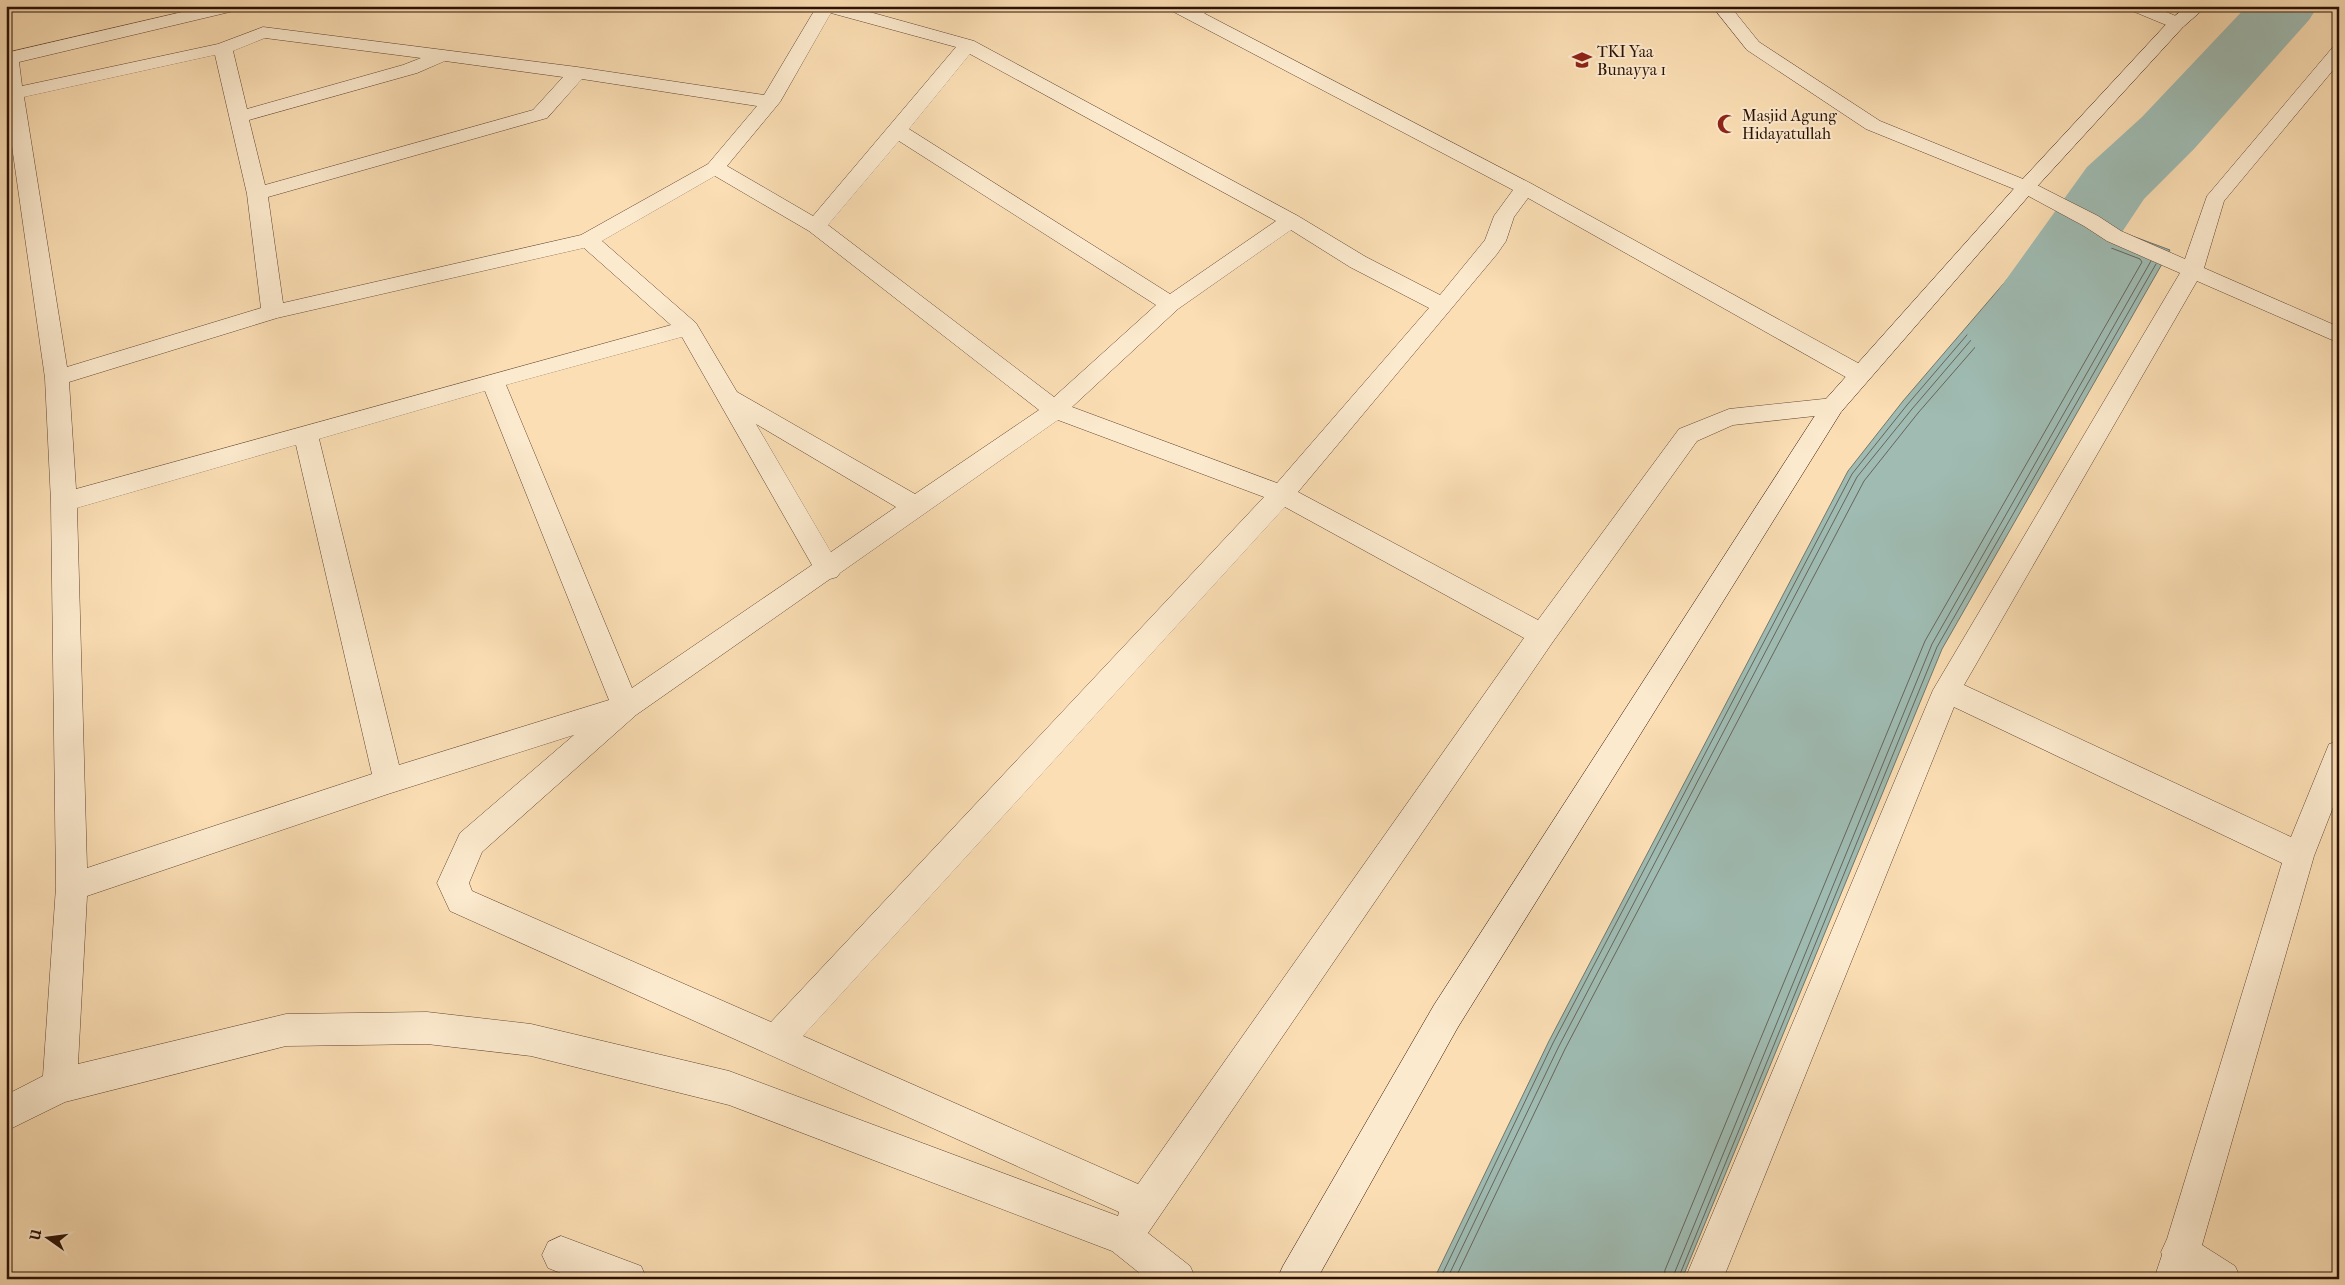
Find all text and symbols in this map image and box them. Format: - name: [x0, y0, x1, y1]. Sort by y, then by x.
- place label: TKI Yaa Bunayya 1: [1597, 42, 1666, 79]
- school or university icon: TKI Yaa Bunayya 1: [1571, 49, 1593, 71]
- place label: Masjid Agung Hidayatullah: [1742, 106, 1837, 143]
- mosque icon: Masjid Agung Hidayatullah: [1716, 113, 1738, 135]
- north arrow: [22, 1212, 72, 1262]
- text: U: [26, 1228, 45, 1243]

